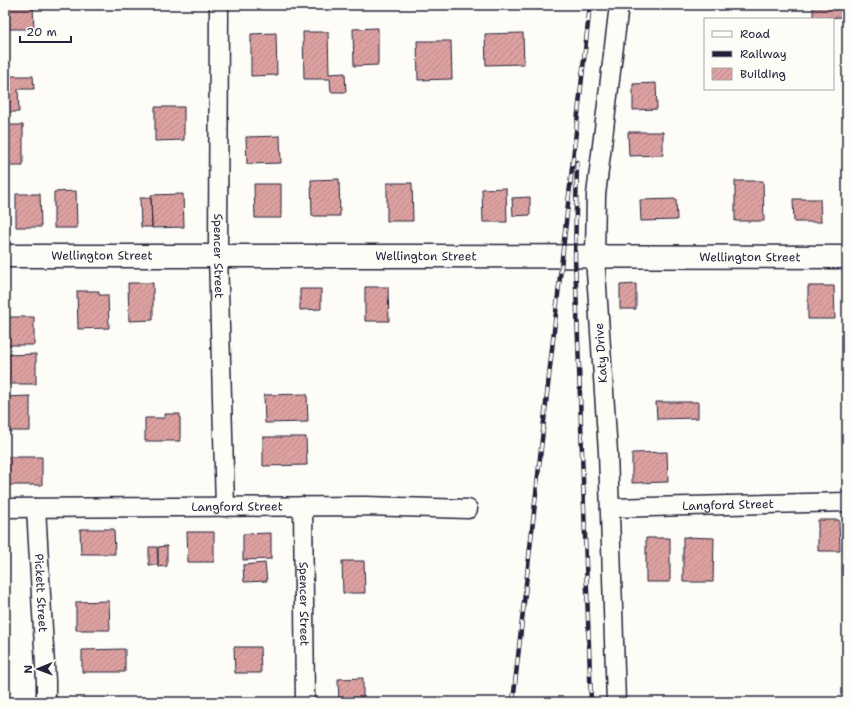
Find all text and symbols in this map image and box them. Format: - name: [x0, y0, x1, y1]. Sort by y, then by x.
- scale bar: [20, 18, 71, 44]
- legend: [704, 18, 834, 90]
- text: 20 m: [26, 24, 57, 40]
- text: Road: [740, 26, 771, 42]
- text: Railway: [740, 46, 787, 62]
- text: Building: [740, 66, 786, 82]
- street label: Spencer Street: [210, 214, 227, 299]
- street label: Wellington Street: [51, 247, 153, 264]
- street label: Wellington Street: [375, 248, 477, 264]
- street label: Wellington Street: [699, 249, 801, 265]
- street label: Katy Drive: [591, 322, 611, 384]
- street label: Langford Street: [682, 496, 774, 514]
- street label: Langford Street: [191, 498, 283, 515]
- street label: Pickett Street: [31, 553, 51, 633]
- street label: Spencer Street: [296, 562, 312, 646]
- north arrow: [18, 649, 58, 689]
- text: N: [21, 664, 36, 674]

